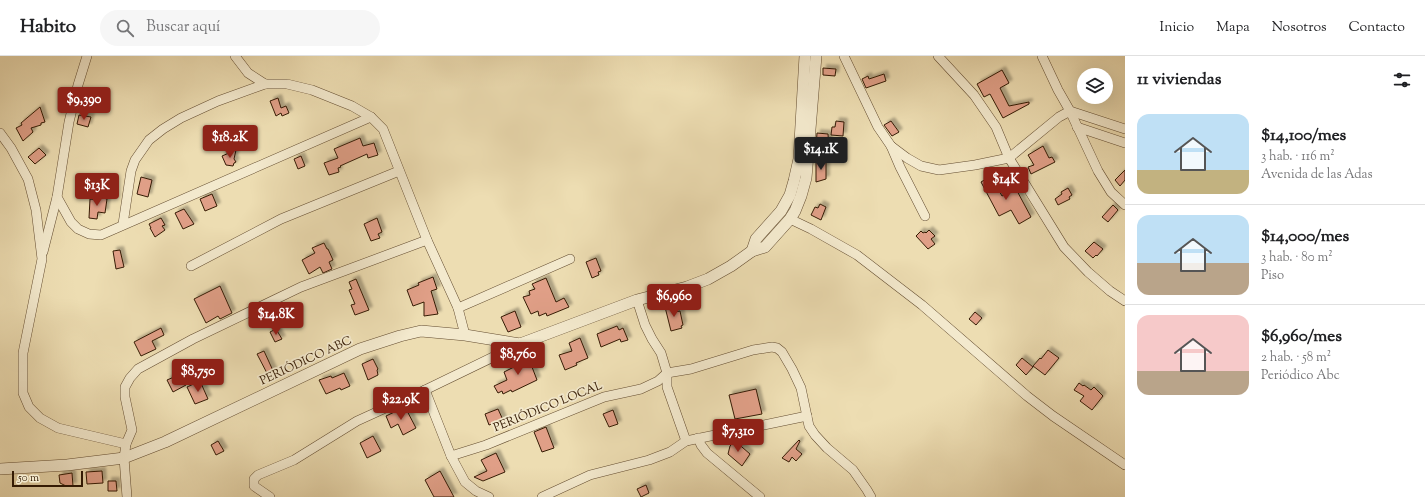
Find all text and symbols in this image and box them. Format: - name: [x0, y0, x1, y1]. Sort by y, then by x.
- search box: [100, 10, 380, 46]
- text: Habito: [20, 14, 76, 41]
- icon: search: [114, 17, 136, 39]
- text: Buscar aquí: [146, 17, 220, 38]
- text: Inicio: [1160, 18, 1194, 38]
- text: Mapa: [1216, 18, 1250, 38]
- text: Nosotros: [1272, 18, 1327, 38]
- text: Contacto: [1349, 18, 1405, 38]
- map controls: [1077, 68, 1113, 104]
- button: layers: [1077, 68, 1113, 104]
- text: 11 viviendas: [1137, 68, 1221, 92]
- icon: filters: [1391, 69, 1413, 91]
- pin: $9,390: [51, 87, 117, 121]
- text: $9,390: [67, 91, 101, 109]
- text: $14,100/mes: [1261, 124, 1346, 148]
- pin: $18.2K: [197, 125, 263, 159]
- text: $18.2K: [212, 129, 248, 147]
- icon: home: [1169, 130, 1217, 178]
- pin: $14.1K: [788, 137, 854, 171]
- text: $14.1K: [803, 141, 839, 159]
- text: 3 hab. · 116 m²: [1261, 148, 1335, 166]
- text: Avenida de las Adas: [1261, 166, 1373, 184]
- pin: $14K: [982, 167, 1030, 201]
- text: $14K: [992, 171, 1020, 189]
- pin: $13K: [73, 173, 121, 207]
- text: $13K: [84, 177, 110, 195]
- text: $14,000/mes: [1261, 225, 1349, 249]
- icon: home: [1169, 231, 1217, 279]
- text: 3 hab. · 80 m²: [1261, 249, 1333, 267]
- text: Piso: [1261, 267, 1284, 285]
- pin: $6,960: [641, 284, 707, 318]
- text: $6,960: [656, 288, 692, 306]
- pin: $14.8K: [243, 302, 309, 336]
- text: $14.8K: [257, 306, 295, 324]
- text: $6,960/mes: [1261, 325, 1342, 349]
- icon: home: [1169, 331, 1217, 379]
- street label: PERIÓDICO ABC: [257, 332, 355, 390]
- pin: $8,760: [485, 342, 551, 376]
- text: $8,760: [500, 346, 536, 364]
- text: 2 hab. · 58 m²: [1261, 349, 1331, 367]
- pin: $8,750: [165, 359, 231, 393]
- text: $8,750: [181, 363, 215, 381]
- text: Periódico Abc: [1261, 367, 1340, 385]
- street label: PERIÓDICO LOCAL: [491, 377, 605, 437]
- pin: $22.9K: [368, 387, 434, 421]
- text: $22.9K: [382, 391, 420, 409]
- pin: $7,310: [705, 419, 771, 453]
- text: $7,310: [722, 423, 754, 441]
- scale bar: [12, 469, 83, 488]
- text: 50 m: [18, 470, 39, 486]

